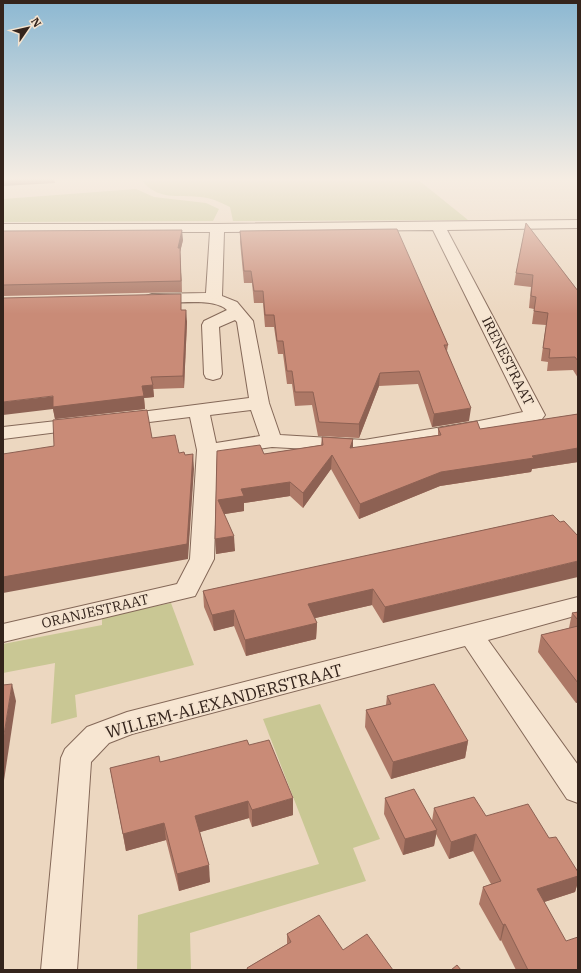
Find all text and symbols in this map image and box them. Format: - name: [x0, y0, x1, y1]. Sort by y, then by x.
- north arrow: [8, 8, 48, 48]
- text: N: [28, 15, 45, 30]
- street label: IRENESTRAAT: [478, 313, 538, 409]
- street label: ORANJESTRAAT: [39, 590, 151, 632]
- street label: WILLEM-ALEXANDERSTRAAT: [103, 659, 345, 743]

